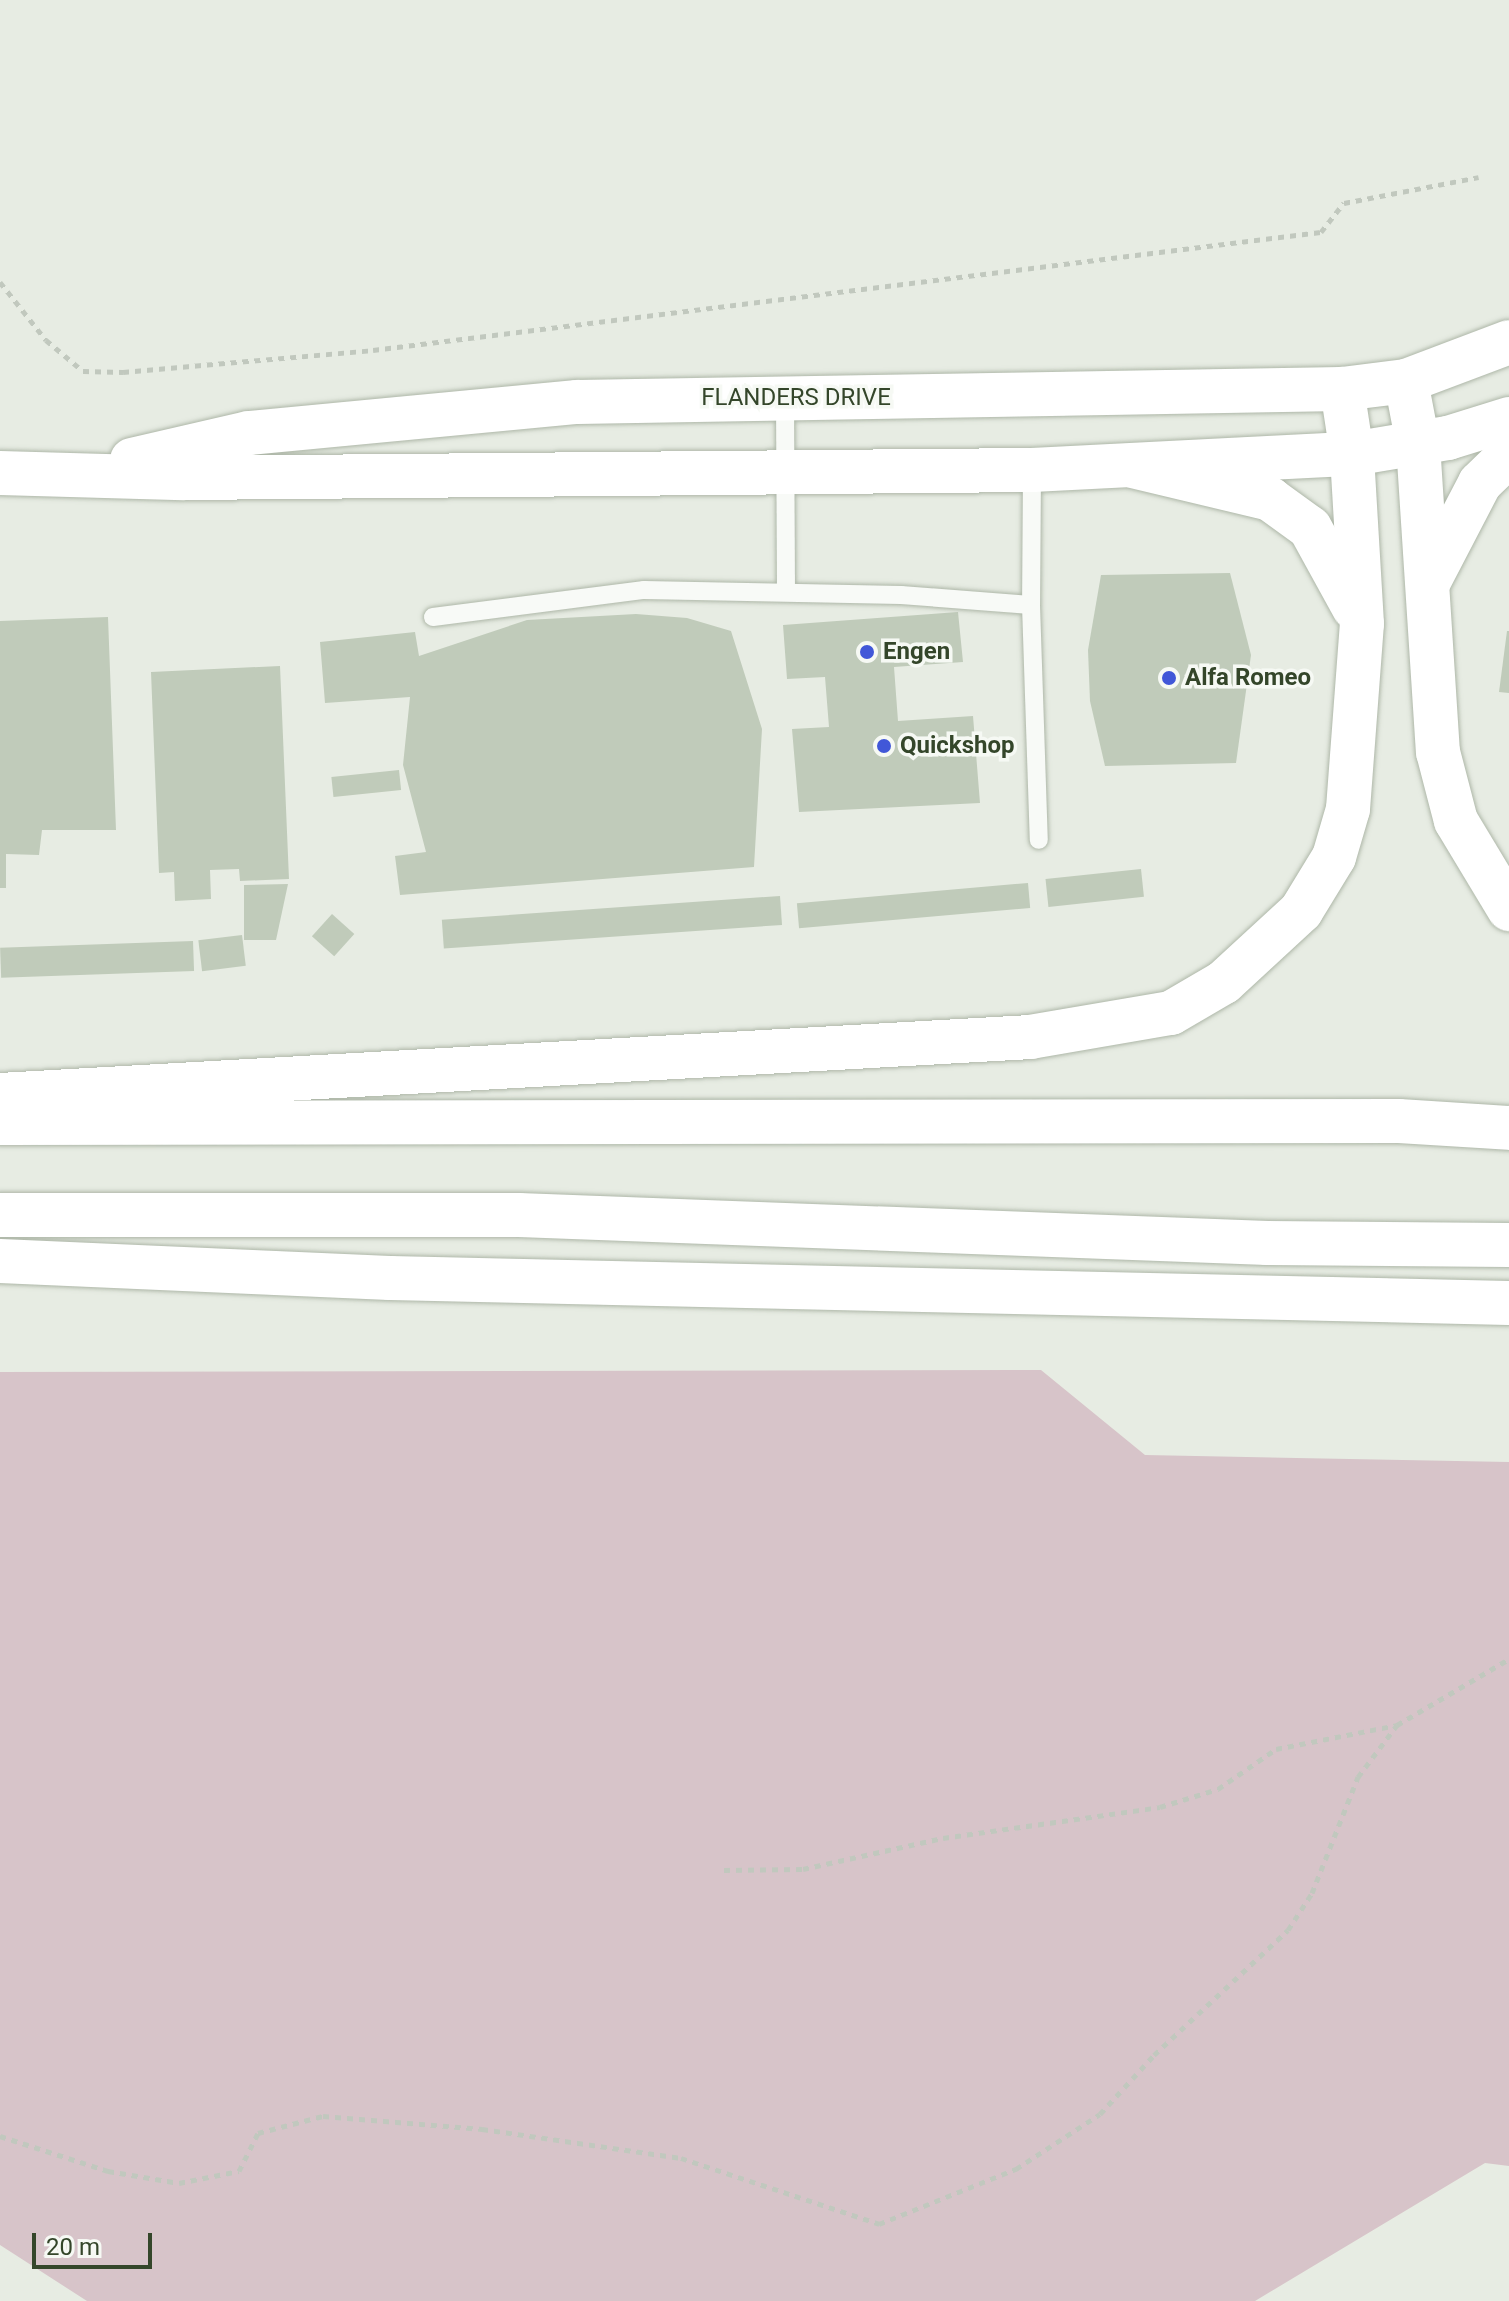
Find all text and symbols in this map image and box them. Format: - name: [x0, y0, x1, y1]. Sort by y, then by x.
- street label: FLANDERS DRIVE: [701, 384, 891, 412]
- place label: Engen: [883, 638, 950, 666]
- marker: Engen: [858, 643, 876, 661]
- place label: Alfa Romeo: [1185, 664, 1311, 692]
- marker: Alfa Romeo: [1160, 669, 1178, 687]
- place label: Quickshop: [900, 732, 1014, 760]
- marker: Quickshop: [875, 737, 893, 755]
- scale bar: [36, 2217, 156, 2267]
- text: 20 m: [46, 2233, 100, 2261]

